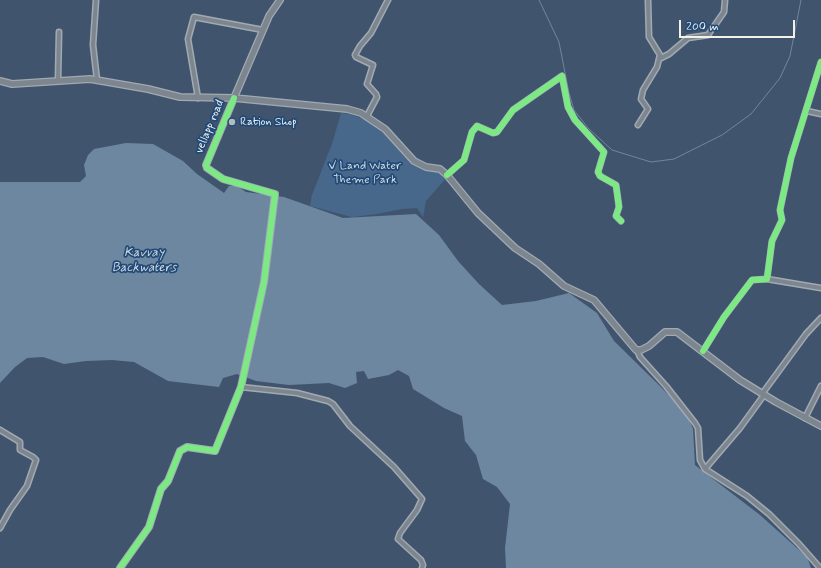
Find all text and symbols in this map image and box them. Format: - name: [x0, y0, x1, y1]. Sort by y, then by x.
- scale bar: [681, 12, 797, 38]
- text: 200 m: [686, 19, 719, 35]
- street label: vellapp road: [192, 98, 228, 156]
- place label: Ration Shop: [240, 115, 297, 129]
- marker: Ration Shop: [227, 117, 237, 127]
- park label: V Land Water Theme Park: [329, 159, 401, 187]
- water label: Kavvay Backwaters: [112, 245, 176, 276]

